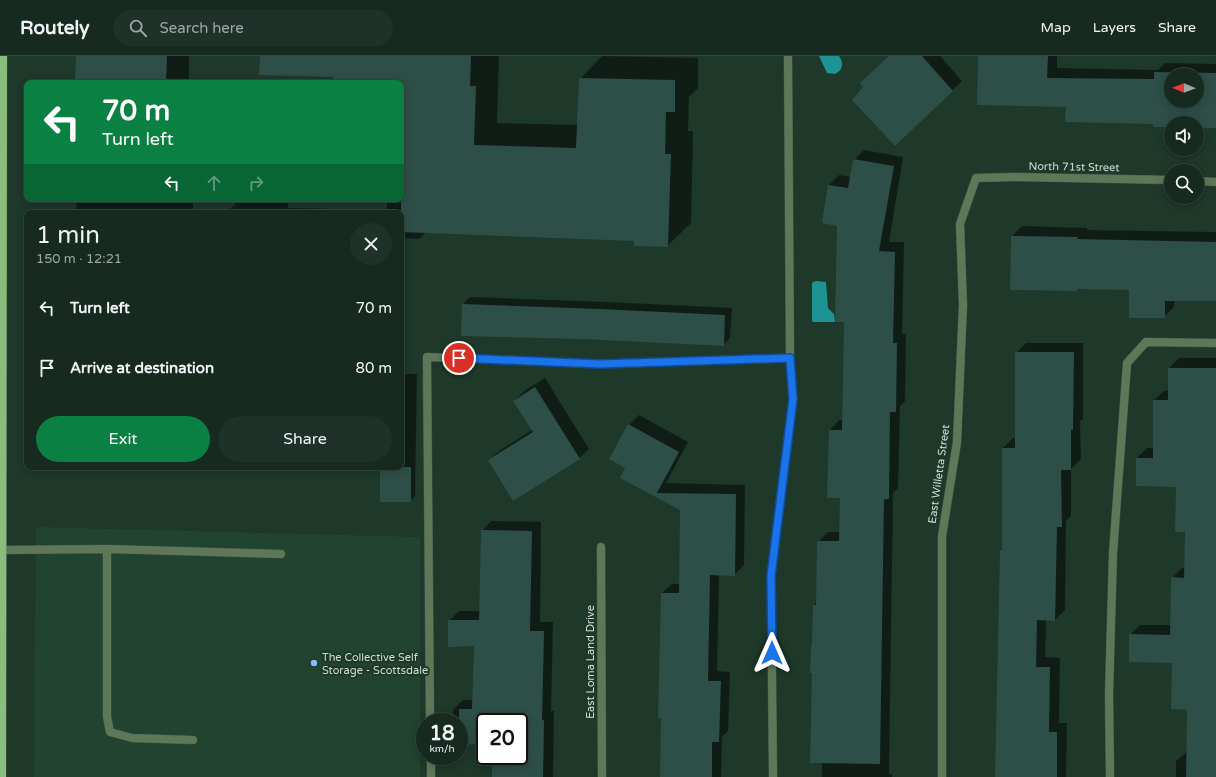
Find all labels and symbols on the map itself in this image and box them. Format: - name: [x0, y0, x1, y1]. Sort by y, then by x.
- north arrow: [1164, 68, 1204, 108]
- street label: North 71st Street: [1028, 160, 1120, 174]
- pin: [442, 341, 476, 375]
- street label: East Willetta Street: [926, 424, 952, 524]
- street label: East Loma Land Drive: [584, 605, 597, 719]
- position arrow: [751, 632, 793, 674]
- place label: The Collective Self Storage - Scottsdale: [322, 651, 428, 677]
- marker: The Collective Self Storage - Scottsdale: [309, 658, 319, 668]
- speed limit sign: 20: [476, 713, 528, 765]

